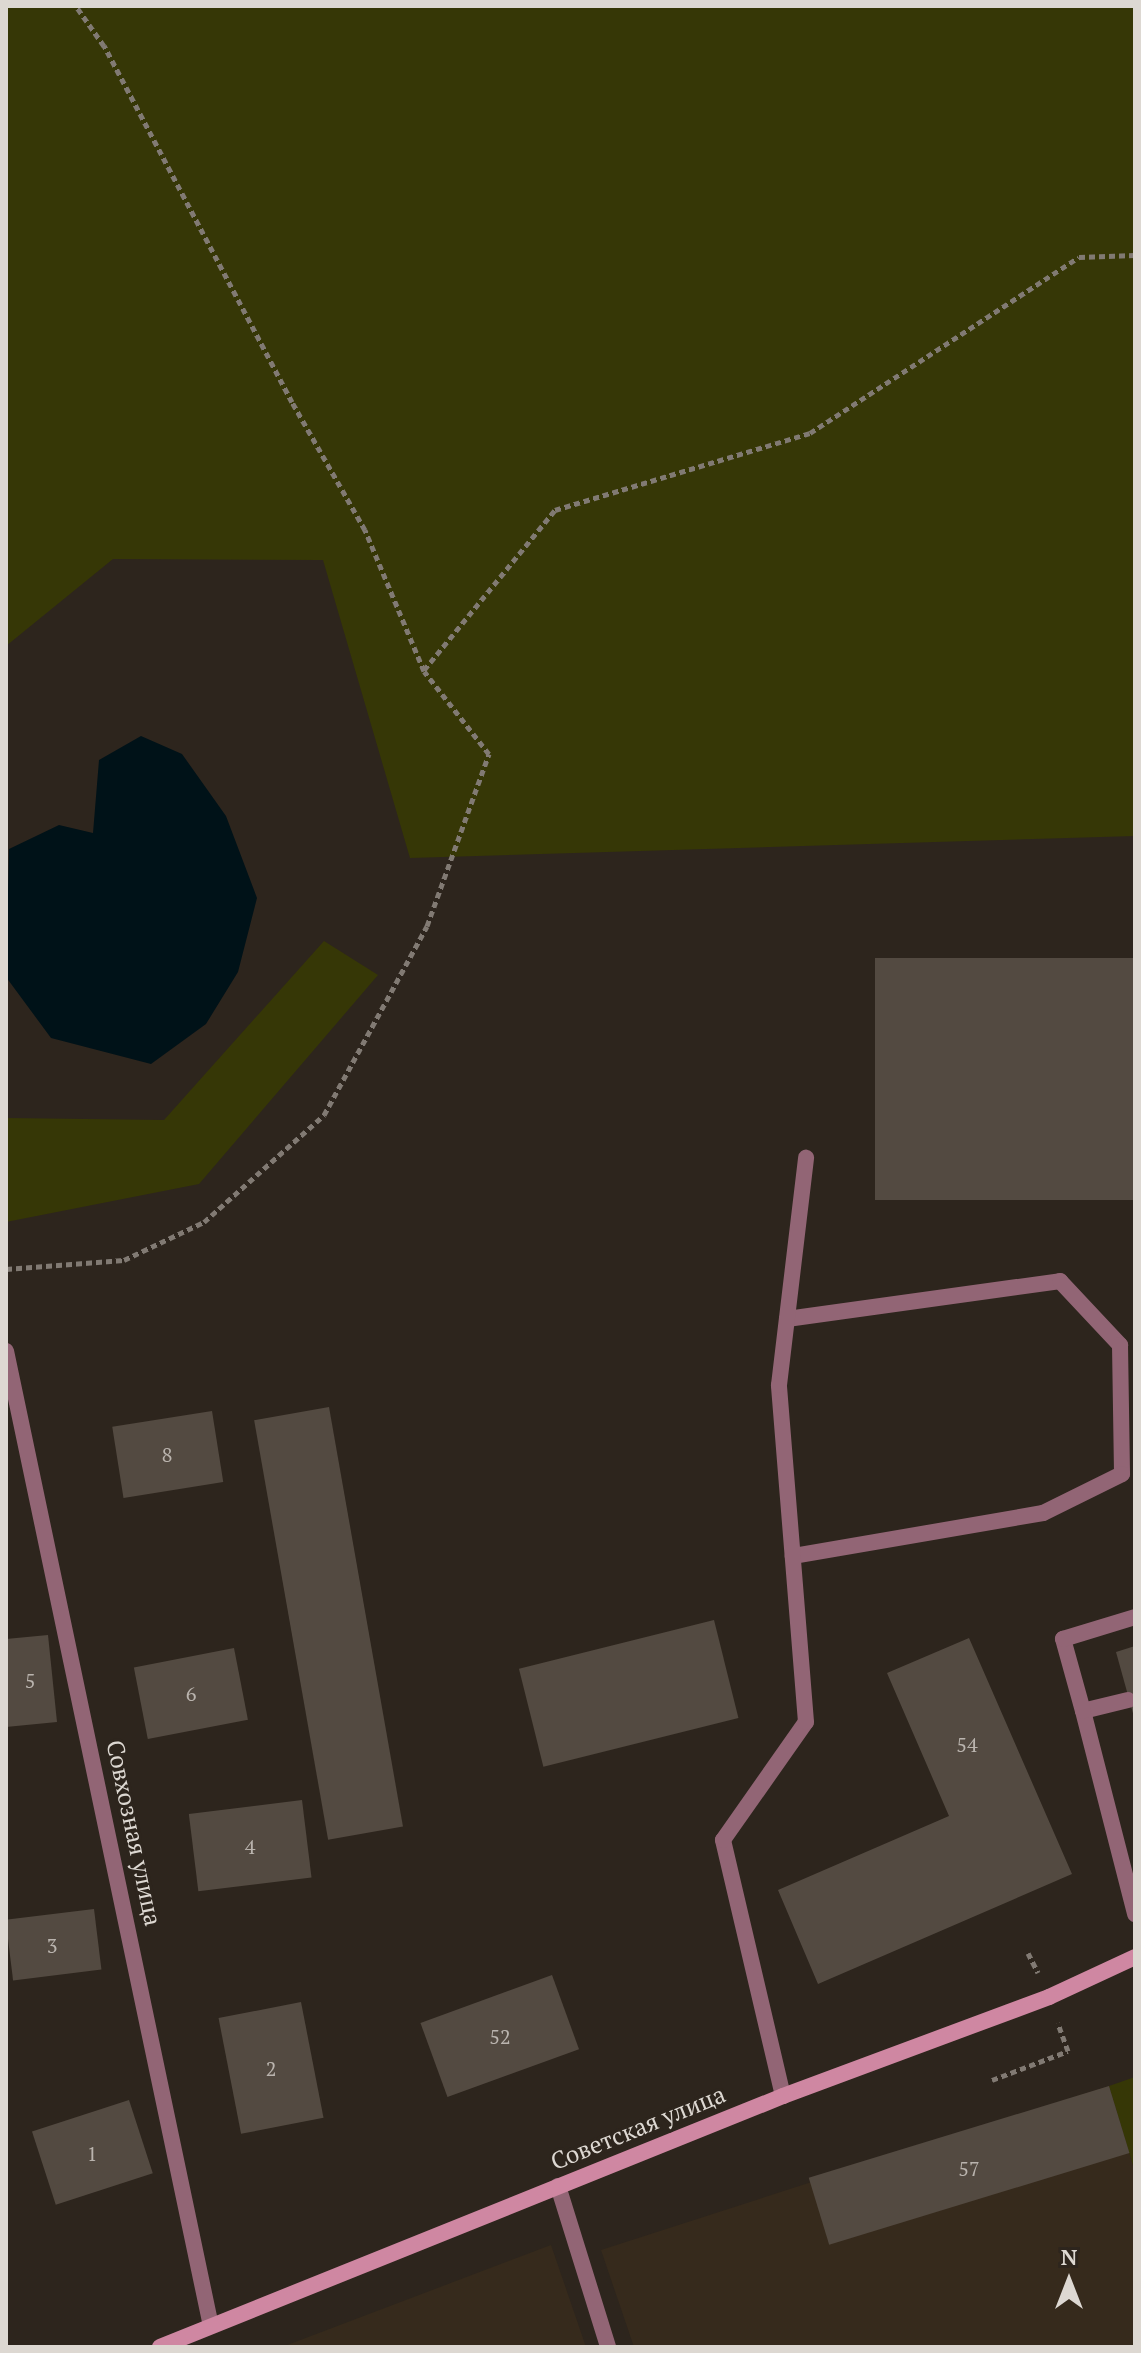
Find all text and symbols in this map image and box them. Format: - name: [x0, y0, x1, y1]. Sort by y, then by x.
- house number: 8: [162, 1442, 172, 1466]
- house number: 5: [25, 1668, 35, 1692]
- house number: 6: [186, 1681, 196, 1705]
- house number: 54: [956, 1732, 978, 1756]
- street label: Совхозная улица: [100, 1738, 168, 1928]
- house number: 4: [245, 1834, 255, 1858]
- house number: 3: [47, 1933, 57, 1957]
- house number: 52: [489, 2024, 511, 2048]
- house number: 2: [266, 2056, 276, 2080]
- street label: Советская улица: [546, 2080, 730, 2176]
- house number: 1: [87, 2141, 97, 2165]
- house number: 57: [958, 2156, 980, 2180]
- north arrow: [1029, 2241, 1109, 2321]
- text: N: [1061, 2242, 1077, 2271]

